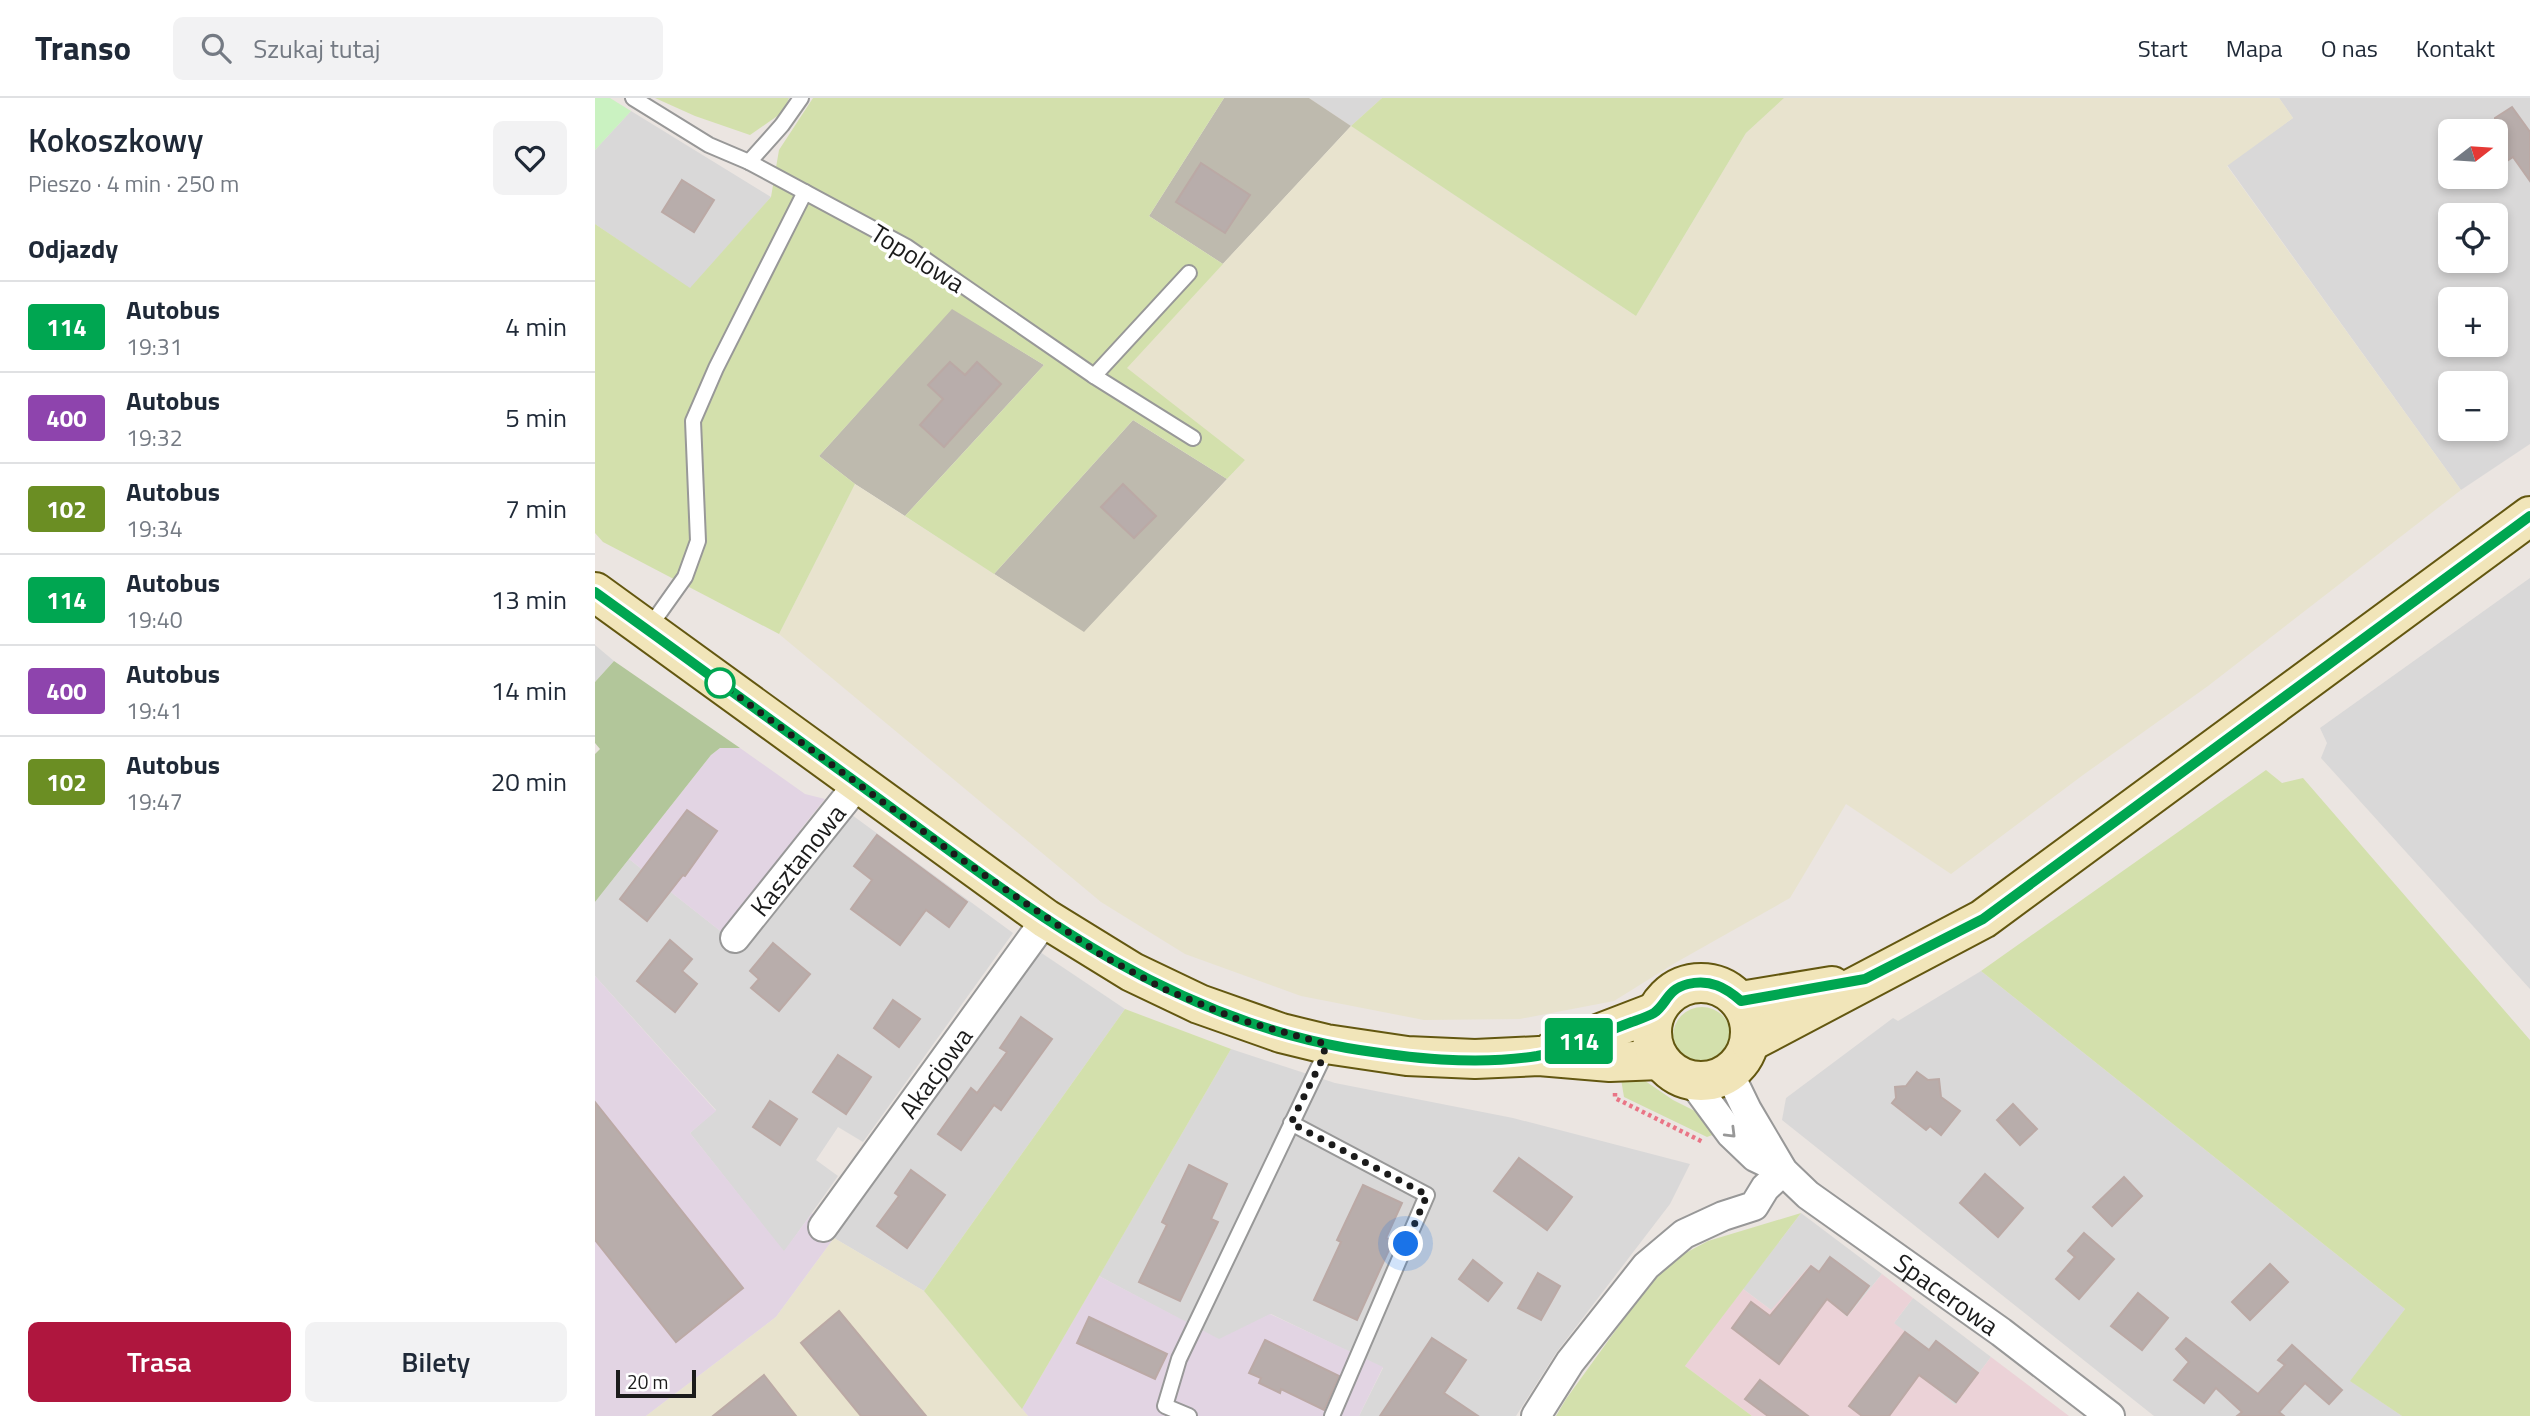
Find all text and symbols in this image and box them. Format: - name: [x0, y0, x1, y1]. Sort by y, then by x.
- search box: [173, 17, 663, 80]
- text: Transo: [35, 23, 131, 73]
- icon: search: [197, 29, 235, 67]
- text: Szukaj tutaj: [253, 29, 380, 68]
- text: Start: [2138, 30, 2188, 66]
- text: Mapa: [2226, 30, 2283, 66]
- text: O nas: [2321, 30, 2378, 66]
- text: Kontakt: [2416, 30, 2495, 66]
- text: Kokoszkowy: [28, 115, 203, 165]
- north arrow: [2438, 119, 2508, 189]
- map controls: [2438, 119, 2508, 441]
- button: heart: [493, 121, 567, 195]
- text: Pieszo · 4 min · 250 m: [28, 166, 239, 201]
- button: locate: [2438, 203, 2508, 273]
- street label: Topolowa: [863, 214, 973, 302]
- text: Odjazdy: [28, 229, 118, 268]
- button: +: [2438, 287, 2508, 357]
- text: Autobus: [126, 290, 220, 329]
- text: 4 min: [505, 307, 567, 346]
- text: 114: [46, 309, 87, 345]
- text: 19:31: [126, 329, 183, 364]
- button: −: [2438, 371, 2508, 441]
- text: Autobus: [126, 381, 220, 420]
- text: 5 min: [505, 398, 567, 437]
- text: 400: [46, 400, 87, 436]
- text: 19:32: [126, 420, 183, 455]
- text: Autobus: [126, 472, 220, 511]
- text: 7 min: [505, 489, 567, 528]
- text: 102: [46, 491, 87, 527]
- text: 19:34: [126, 511, 183, 546]
- text: Autobus: [126, 563, 220, 602]
- text: 13 min: [491, 580, 567, 619]
- text: 114: [46, 582, 87, 618]
- text: 19:40: [126, 602, 183, 637]
- text: Autobus: [126, 654, 220, 693]
- unlabelled marker: [705, 668, 735, 698]
- text: 14 min: [491, 671, 567, 710]
- text: 400: [46, 673, 87, 709]
- text: 19:41: [126, 693, 183, 728]
- text: Autobus: [126, 745, 220, 784]
- text: 20 min: [491, 762, 567, 801]
- text: 102: [46, 764, 87, 800]
- text: 19:47: [126, 784, 183, 819]
- street label: Kasztanowa: [740, 795, 855, 924]
- line badge: 114: [1539, 1018, 1619, 1064]
- street label: Akacjowa: [889, 1019, 981, 1126]
- text: 114: [1559, 1023, 1599, 1059]
- one-way arrow: [1722, 1125, 1735, 1138]
- your location: [1388, 1226, 1423, 1261]
- street label: Spacerowa: [1887, 1243, 2007, 1344]
- button: Trasa: [28, 1322, 291, 1402]
- button: Bilety: [305, 1322, 567, 1402]
- scale bar: [616, 1367, 697, 1399]
- text: 20 m: [627, 1367, 668, 1396]

